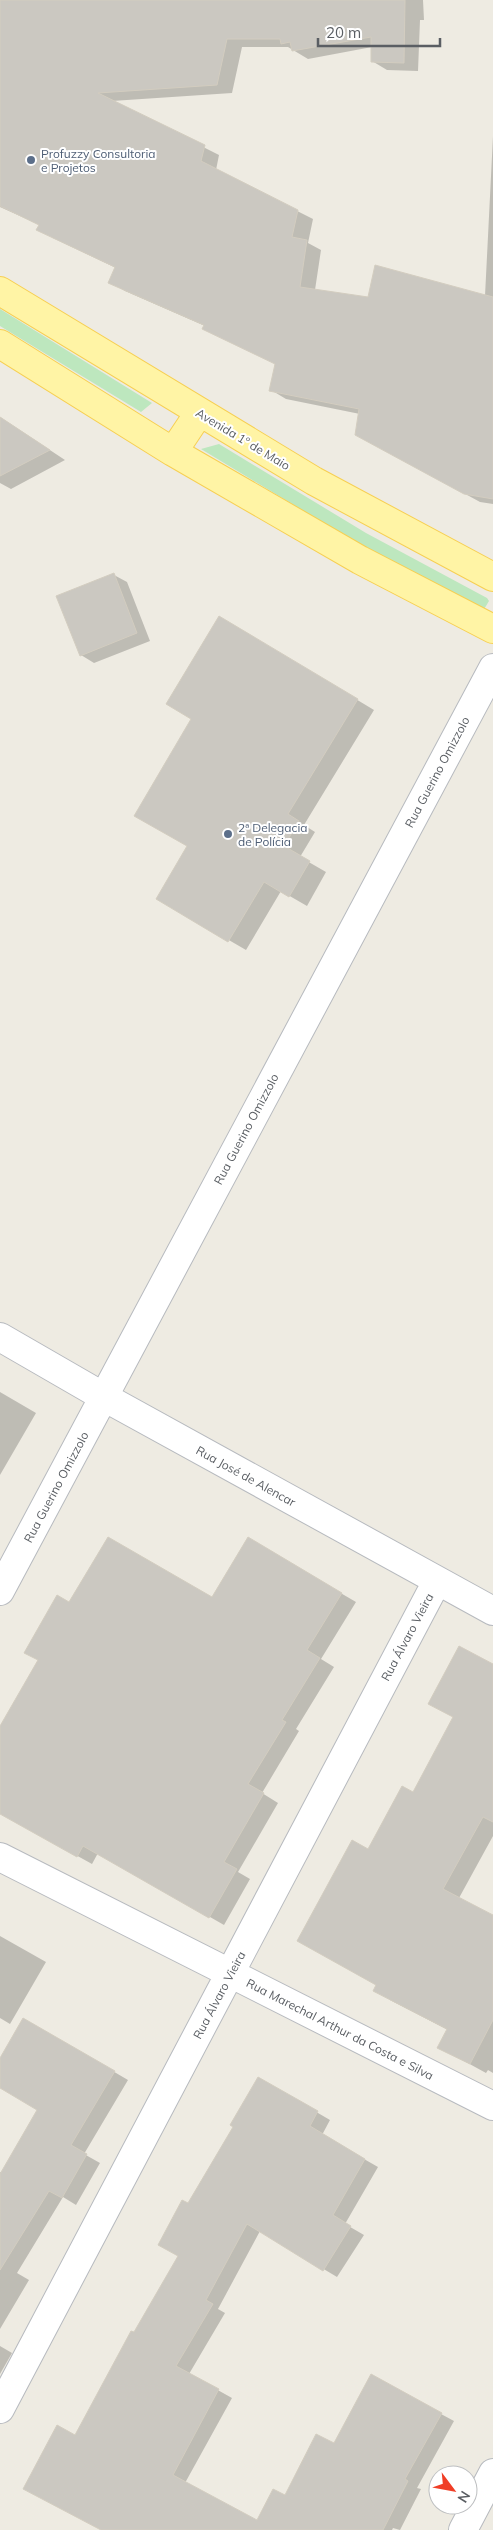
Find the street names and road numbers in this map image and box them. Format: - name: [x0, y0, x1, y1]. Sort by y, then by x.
- street label: Avenida 1º de Maio: [193, 405, 293, 473]
- street label: Rua Guerino Omizzolo: [401, 714, 473, 830]
- street label: Rua Guerino Omizzolo: [210, 1071, 282, 1187]
- street label: Rua Guerino Omizzolo: [20, 1429, 92, 1545]
- street label: Rua José de Alencar: [194, 1442, 299, 1510]
- street label: Rua Álvaro Vieira: [378, 1591, 436, 1683]
- street label: Rua Álvaro Vieira: [190, 1949, 248, 2041]
- street label: Rua Marechal Arthur da Costa e Silva: [244, 1975, 436, 2083]

